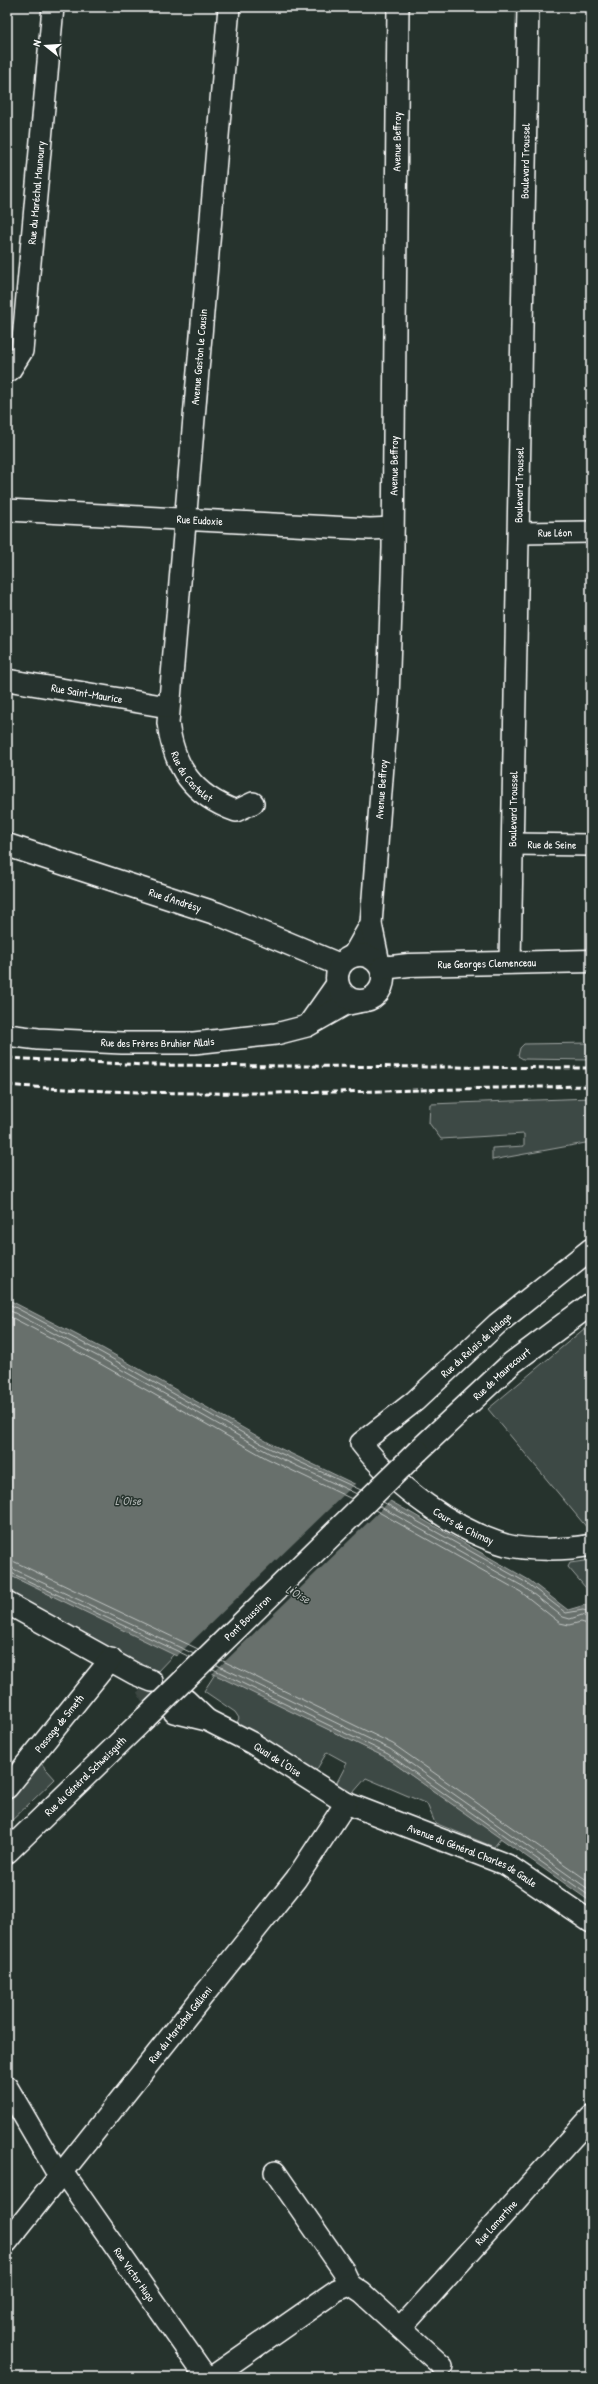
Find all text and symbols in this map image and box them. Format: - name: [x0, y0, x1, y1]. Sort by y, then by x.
- north arrow: [26, 26, 66, 66]
- text: N: [29, 38, 44, 48]
- street label: Avenue Beffroy: [389, 111, 404, 171]
- street label: Boulevard Troussel: [517, 123, 533, 199]
- street label: Rue du Maréchal Maunoury: [25, 140, 48, 245]
- street label: Avenue Gaston le Cousin: [188, 308, 210, 406]
- street label: Avenue Beffroy: [386, 435, 401, 495]
- street label: Boulevard Troussel: [511, 447, 527, 523]
- street label: Rue Eudoxie: [176, 512, 224, 528]
- street label: Rue Léon: [538, 525, 572, 540]
- street label: Rue Saint-Maurice: [50, 681, 124, 706]
- street label: Rue du Castelet: [168, 750, 216, 805]
- street label: Avenue Beffroy: [372, 759, 390, 819]
- street label: Boulevard Troussel: [505, 771, 521, 847]
- street label: Rue de Seine: [527, 837, 577, 852]
- street label: Rue d'Andrésy: [147, 885, 204, 915]
- street label: Rue Georges Clemenceau: [437, 955, 537, 971]
- street label: Rue des Frères Bruhier Allais: [101, 1034, 215, 1050]
- street label: Rue du Relais de Halage: [438, 1309, 515, 1380]
- street label: Rue de Maurecourt: [470, 1344, 534, 1403]
- water label: L’Oise: [115, 1492, 142, 1509]
- street label: Cours de Chimay: [430, 1504, 496, 1547]
- water label: L'Oise: [283, 1581, 314, 1608]
- street label: Pont Boussiron: [221, 1592, 274, 1644]
- street label: Passage de Smeth: [31, 1691, 87, 1755]
- street label: Rue du Général Schweisguth: [41, 1733, 129, 1819]
- street label: Quai de l'Oise: [251, 1739, 305, 1780]
- street label: Avenue du Général Charles de Gaule: [406, 1820, 540, 1891]
- street label: Rue du Maréchal Gallieni: [145, 1983, 215, 2066]
- street label: Rue Lamartine: [472, 2196, 521, 2248]
- street label: Rue Victor Hugo: [111, 2245, 159, 2305]

